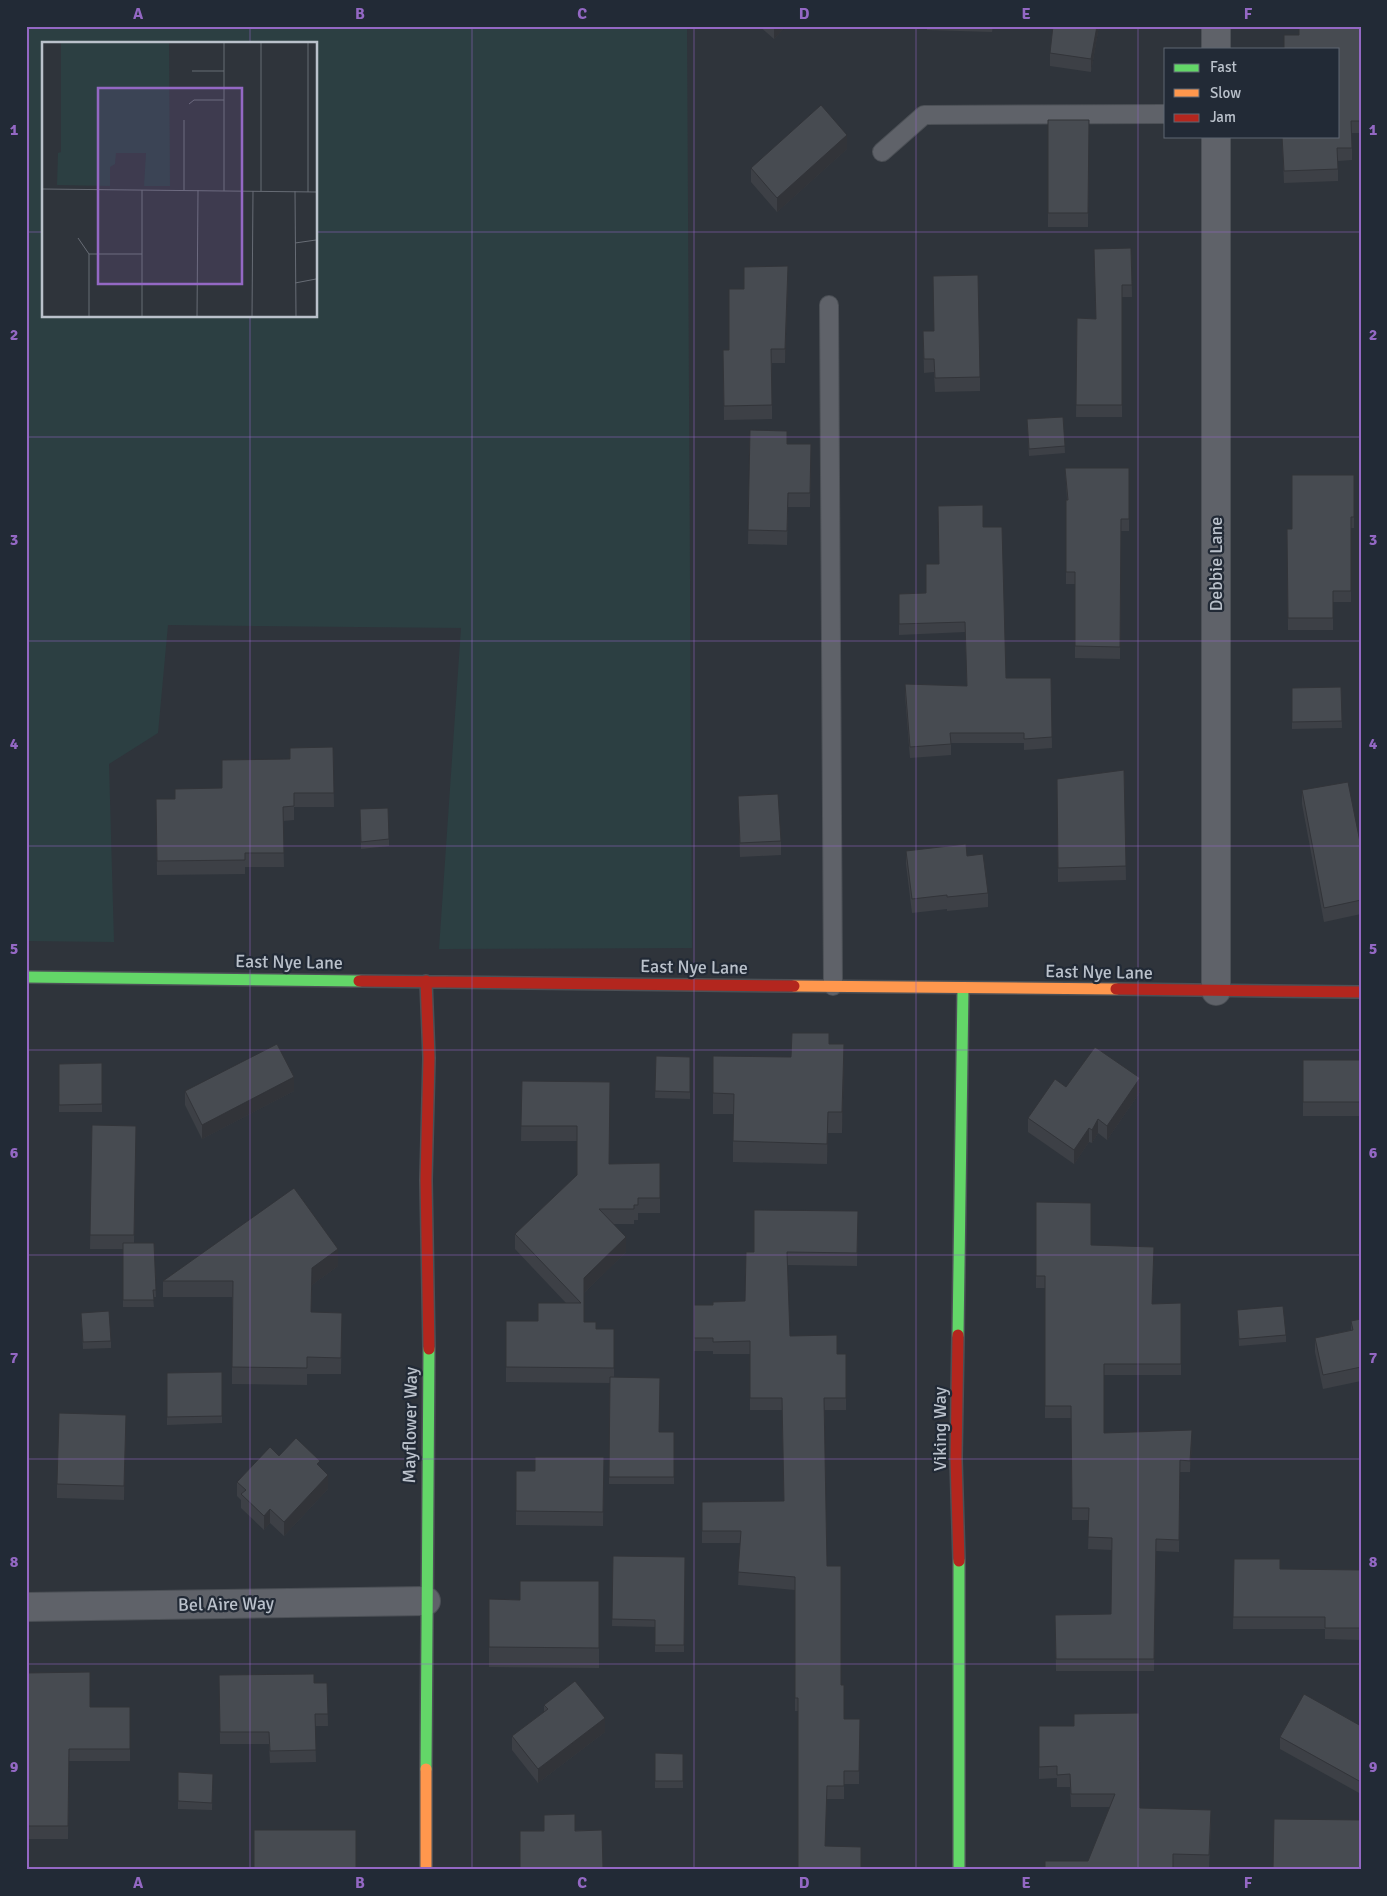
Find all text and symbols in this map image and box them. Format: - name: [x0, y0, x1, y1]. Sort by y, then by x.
- text: A: [133, 4, 144, 24]
- text: B: [355, 4, 365, 24]
- text: C: [577, 4, 587, 24]
- text: D: [799, 4, 810, 24]
- text: E: [1021, 4, 1031, 24]
- text: F: [1244, 4, 1253, 24]
- inset map: [42, 42, 318, 318]
- legend: [1164, 48, 1340, 138]
- text: Fast: [1210, 58, 1237, 76]
- text: Slow: [1210, 84, 1241, 102]
- text: Jam: [1210, 108, 1236, 126]
- text: 1: [10, 120, 19, 140]
- text: 1: [1369, 120, 1378, 140]
- text: 2: [10, 325, 18, 345]
- text: 2: [1369, 325, 1377, 345]
- street label: Debbie Lane: [1205, 517, 1227, 611]
- text: 3: [10, 530, 18, 550]
- text: 3: [1369, 530, 1377, 550]
- text: 4: [10, 734, 19, 754]
- text: 4: [1369, 734, 1378, 754]
- text: 5: [10, 939, 18, 959]
- text: 5: [1369, 939, 1377, 959]
- street label: East Nye Lane: [235, 950, 343, 974]
- street label: East Nye Lane: [640, 955, 748, 979]
- street label: East Nye Lane: [1045, 960, 1153, 984]
- text: 6: [10, 1143, 19, 1163]
- text: 6: [1369, 1143, 1378, 1163]
- text: 7: [10, 1348, 19, 1368]
- text: 7: [1369, 1348, 1378, 1368]
- street label: Mayflower Way: [398, 1366, 422, 1483]
- street label: Viking Way: [929, 1386, 951, 1471]
- text: 8: [10, 1552, 19, 1572]
- text: 8: [1369, 1552, 1378, 1572]
- street label: Bel Aire Way: [178, 1592, 275, 1616]
- text: 9: [10, 1757, 19, 1777]
- text: 9: [1369, 1757, 1378, 1777]
- text: A: [133, 1873, 144, 1893]
- text: B: [355, 1873, 365, 1893]
- text: C: [577, 1873, 587, 1893]
- text: D: [799, 1873, 810, 1893]
- text: E: [1021, 1873, 1031, 1893]
- text: F: [1244, 1873, 1253, 1893]

